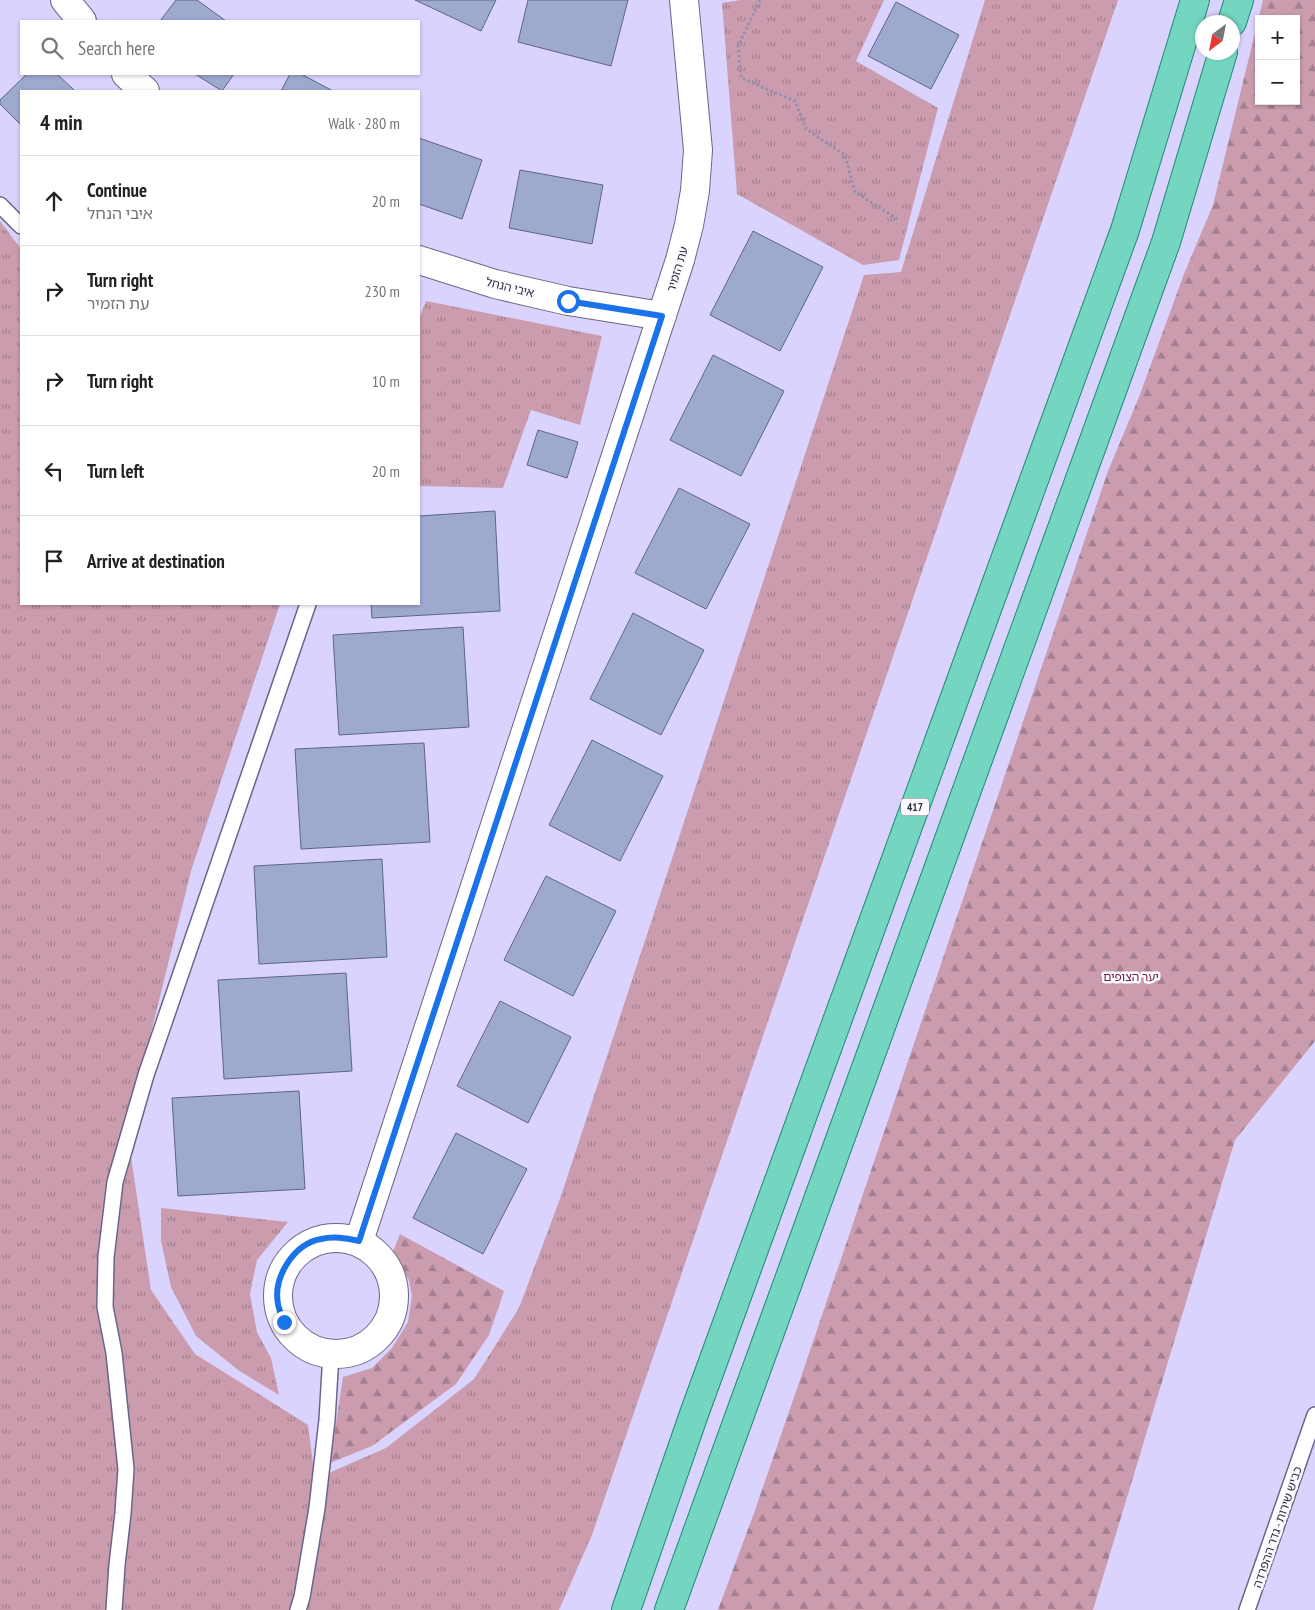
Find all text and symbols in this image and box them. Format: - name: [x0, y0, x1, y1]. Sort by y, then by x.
- north arrow: [1195, 15, 1240, 60]
- map controls: [1255, 15, 1300, 105]
- button: +: [1255, 15, 1300, 60]
- search box: [20, 20, 420, 75]
- icon: search: [38, 34, 66, 62]
- text: Search here: [78, 36, 155, 60]
- button: −: [1255, 60, 1300, 105]
- text: 4 min: [40, 109, 82, 136]
- text: Walk · 280 m: [328, 113, 400, 133]
- text: Continue: [87, 178, 147, 202]
- icon: ahead: [40, 187, 68, 215]
- text: 20 m: [372, 191, 400, 211]
- text: איבי הנחל: [87, 203, 153, 223]
- street label: עת הזמיר: [663, 244, 691, 294]
- text: Turn right: [87, 268, 153, 292]
- street label: איבי הנחל: [484, 274, 536, 300]
- icon: right: [40, 277, 68, 305]
- text: 230 m: [365, 281, 400, 301]
- route start: [557, 290, 580, 313]
- text: עת הזמיר: [87, 293, 149, 313]
- icon: right: [40, 367, 68, 395]
- text: Turn right: [87, 369, 153, 393]
- text: 10 m: [372, 371, 400, 391]
- icon: left: [40, 457, 68, 485]
- text: Turn left: [87, 459, 144, 483]
- text: 20 m: [372, 461, 400, 481]
- icon: arrive: [40, 547, 68, 575]
- text: Arrive at destination: [87, 549, 225, 573]
- road number: 417: [901, 799, 929, 816]
- park label: יער הצופים: [1103, 969, 1159, 984]
- route end: [273, 1311, 296, 1334]
- street label: כביש שירות - גדר ההפרדה: [1249, 1464, 1305, 1590]

